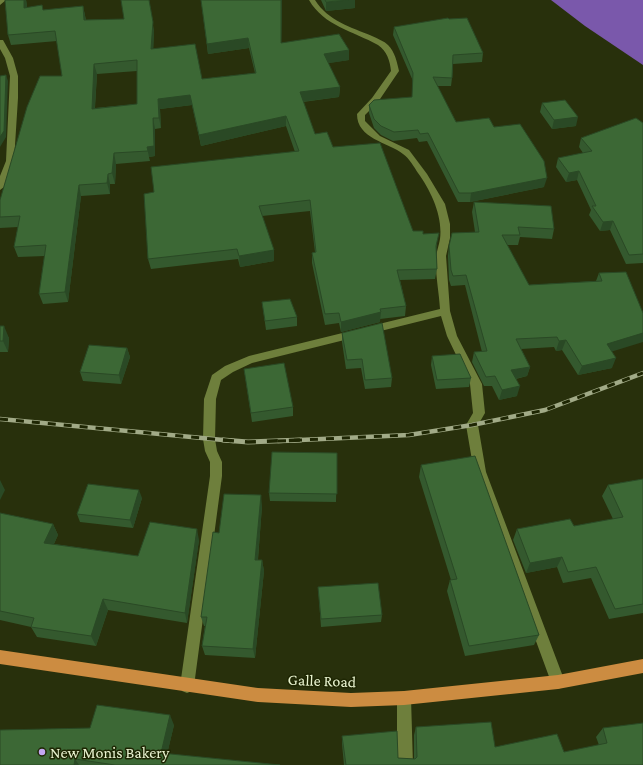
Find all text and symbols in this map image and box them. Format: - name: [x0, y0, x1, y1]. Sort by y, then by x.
- street label: Galle Road: [288, 671, 357, 690]
- place label: New Monis Bakery: [50, 744, 170, 762]
- marker: New Monis Bakery: [37, 747, 47, 757]

